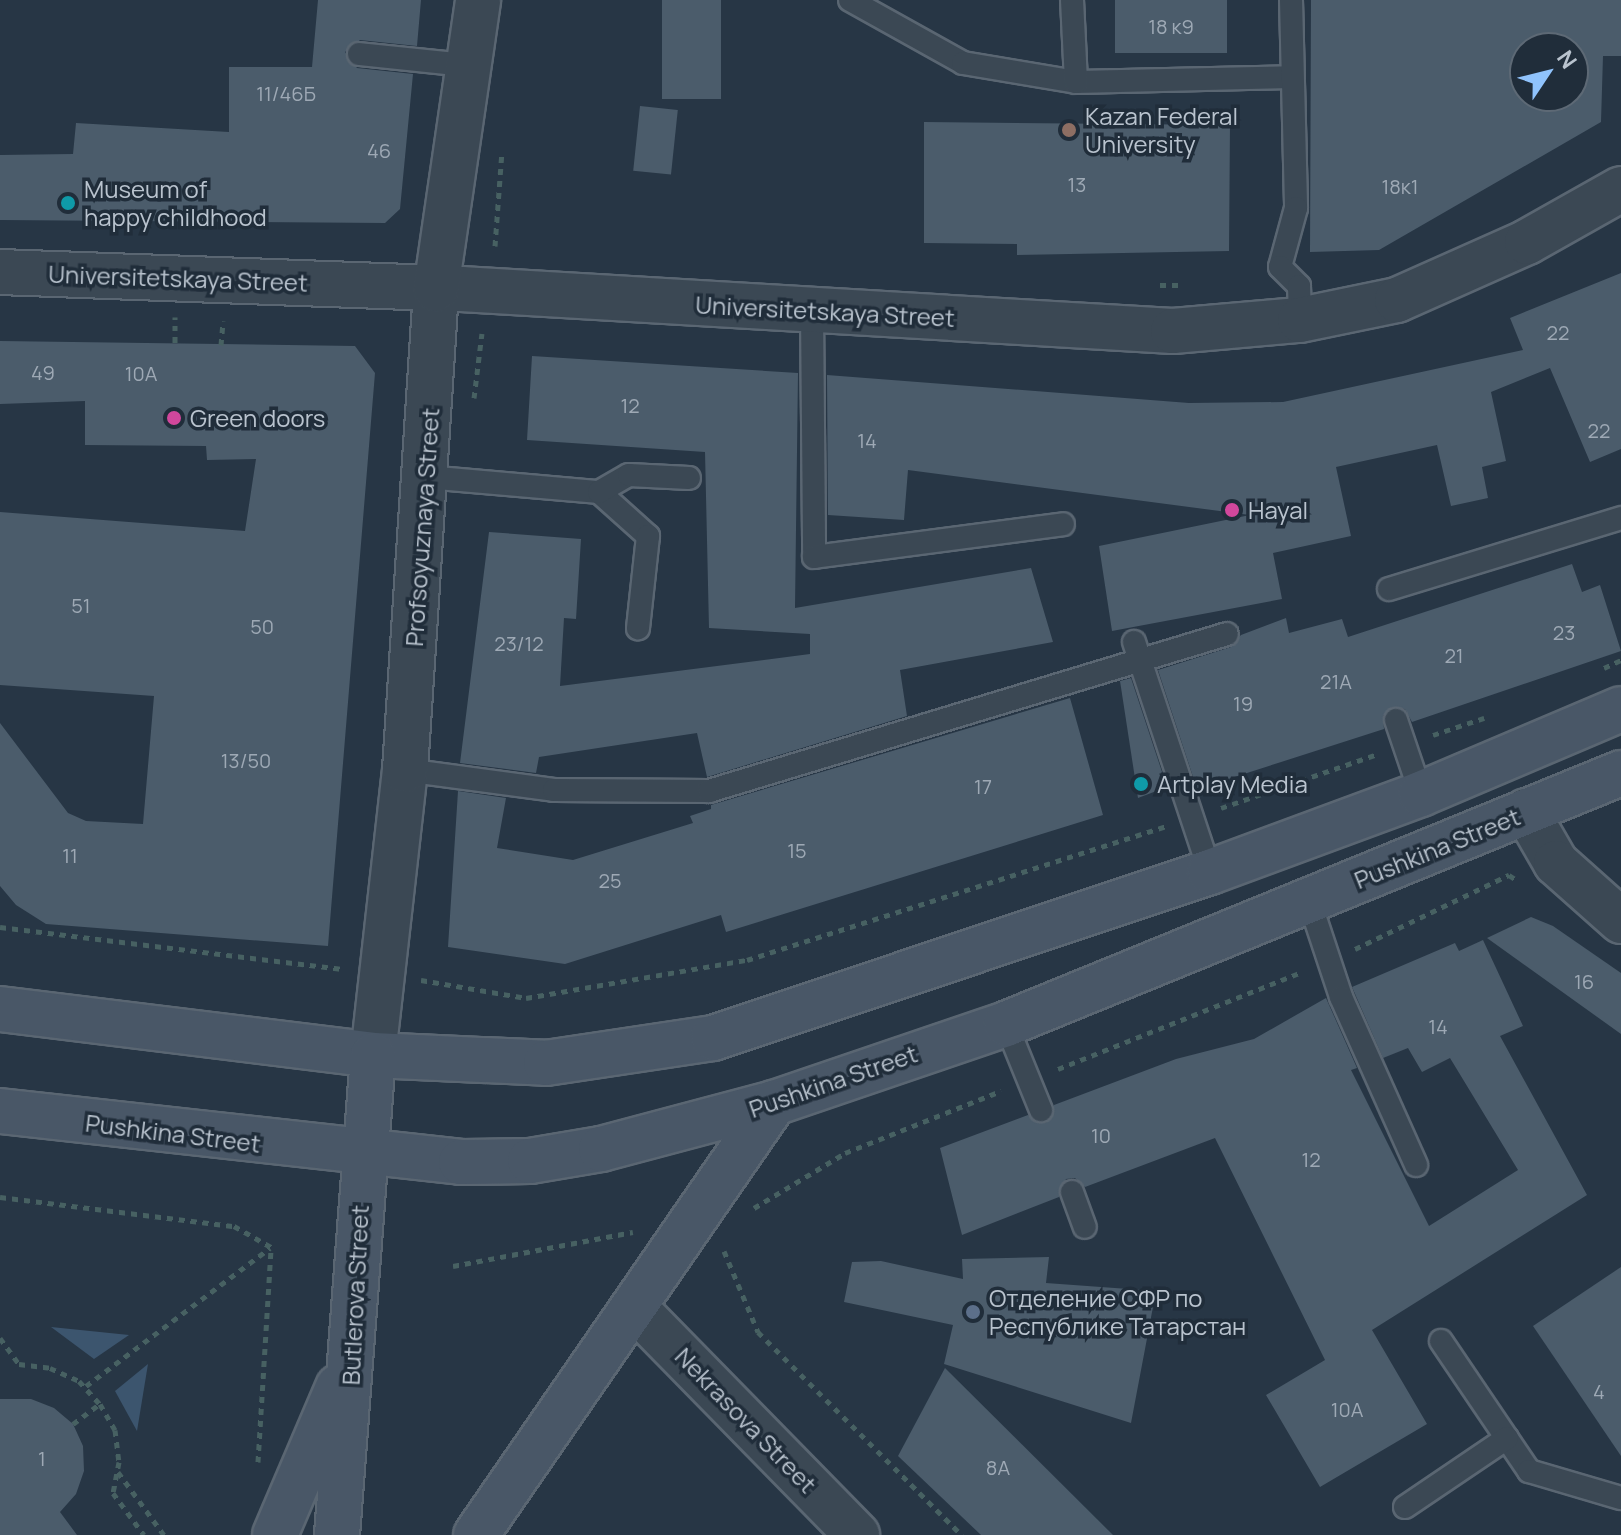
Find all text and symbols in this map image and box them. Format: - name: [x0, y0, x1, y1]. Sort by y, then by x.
- house number: 18 к9: [1148, 14, 1194, 38]
- north arrow: [1509, 32, 1589, 112]
- text: N: [1550, 44, 1584, 74]
- house number: 11/46Б: [256, 81, 316, 105]
- place label: Kazan Federal University: [1085, 102, 1238, 158]
- marker: Kazan Federal University: [1060, 121, 1078, 139]
- house number: 46: [367, 138, 391, 162]
- house number: 13: [1068, 172, 1086, 196]
- house number: 18к1: [1381, 174, 1419, 198]
- place label: Museum of happy childhood: [84, 175, 267, 231]
- marker: Museum of happy childhood: [59, 194, 77, 212]
- street label: Universitetskaya Street: [48, 259, 308, 297]
- street label: Universitetskaya Street: [695, 290, 955, 332]
- house number: 22: [1547, 320, 1569, 344]
- house number: 49: [31, 360, 55, 384]
- house number: 10А: [125, 361, 157, 385]
- house number: 12: [620, 393, 640, 417]
- place label: Green doors: [190, 404, 325, 432]
- street label: Profsoyuznaya Street: [399, 407, 445, 647]
- marker: Green doors: [165, 409, 183, 427]
- house number: 22: [1588, 418, 1610, 442]
- house number: 14: [857, 428, 877, 452]
- place label: Hayal: [1248, 496, 1308, 524]
- marker: Hayal: [1223, 501, 1241, 519]
- house number: 51: [71, 593, 91, 617]
- house number: 50: [250, 614, 274, 638]
- house number: 23: [1553, 620, 1575, 644]
- house number: 23/12: [494, 631, 544, 655]
- house number: 21: [1444, 643, 1464, 667]
- house number: 21А: [1320, 669, 1352, 693]
- house number: 19: [1233, 691, 1253, 715]
- house number: 13/50: [221, 748, 271, 772]
- place label: Artplay Media: [1157, 770, 1308, 798]
- house number: 17: [974, 774, 992, 798]
- marker: Artplay Media: [1132, 775, 1150, 793]
- street label: Pushkina Street: [1350, 802, 1524, 894]
- house number: 15: [787, 838, 807, 862]
- house number: 11: [62, 843, 78, 867]
- house number: 25: [599, 868, 621, 892]
- house number: 16: [1574, 969, 1594, 993]
- house number: 14: [1428, 1014, 1448, 1038]
- street label: Pushkina Street: [745, 1039, 921, 1123]
- street label: Pushkina Street: [84, 1108, 262, 1158]
- house number: 10: [1091, 1123, 1111, 1147]
- house number: 12: [1301, 1147, 1321, 1171]
- street label: Butlerova Street: [336, 1204, 374, 1386]
- place label: Отделение СФР по Республике Татарстан: [989, 1284, 1246, 1340]
- marker: Отделение СФР по Республике Татарстан: [964, 1303, 982, 1321]
- street label: Nekrasova Street: [670, 1342, 822, 1498]
- house number: 4: [1593, 1379, 1605, 1403]
- house number: 10А: [1331, 1397, 1363, 1421]
- house number: 1: [38, 1446, 46, 1470]
- house number: 8А: [986, 1455, 1010, 1479]

